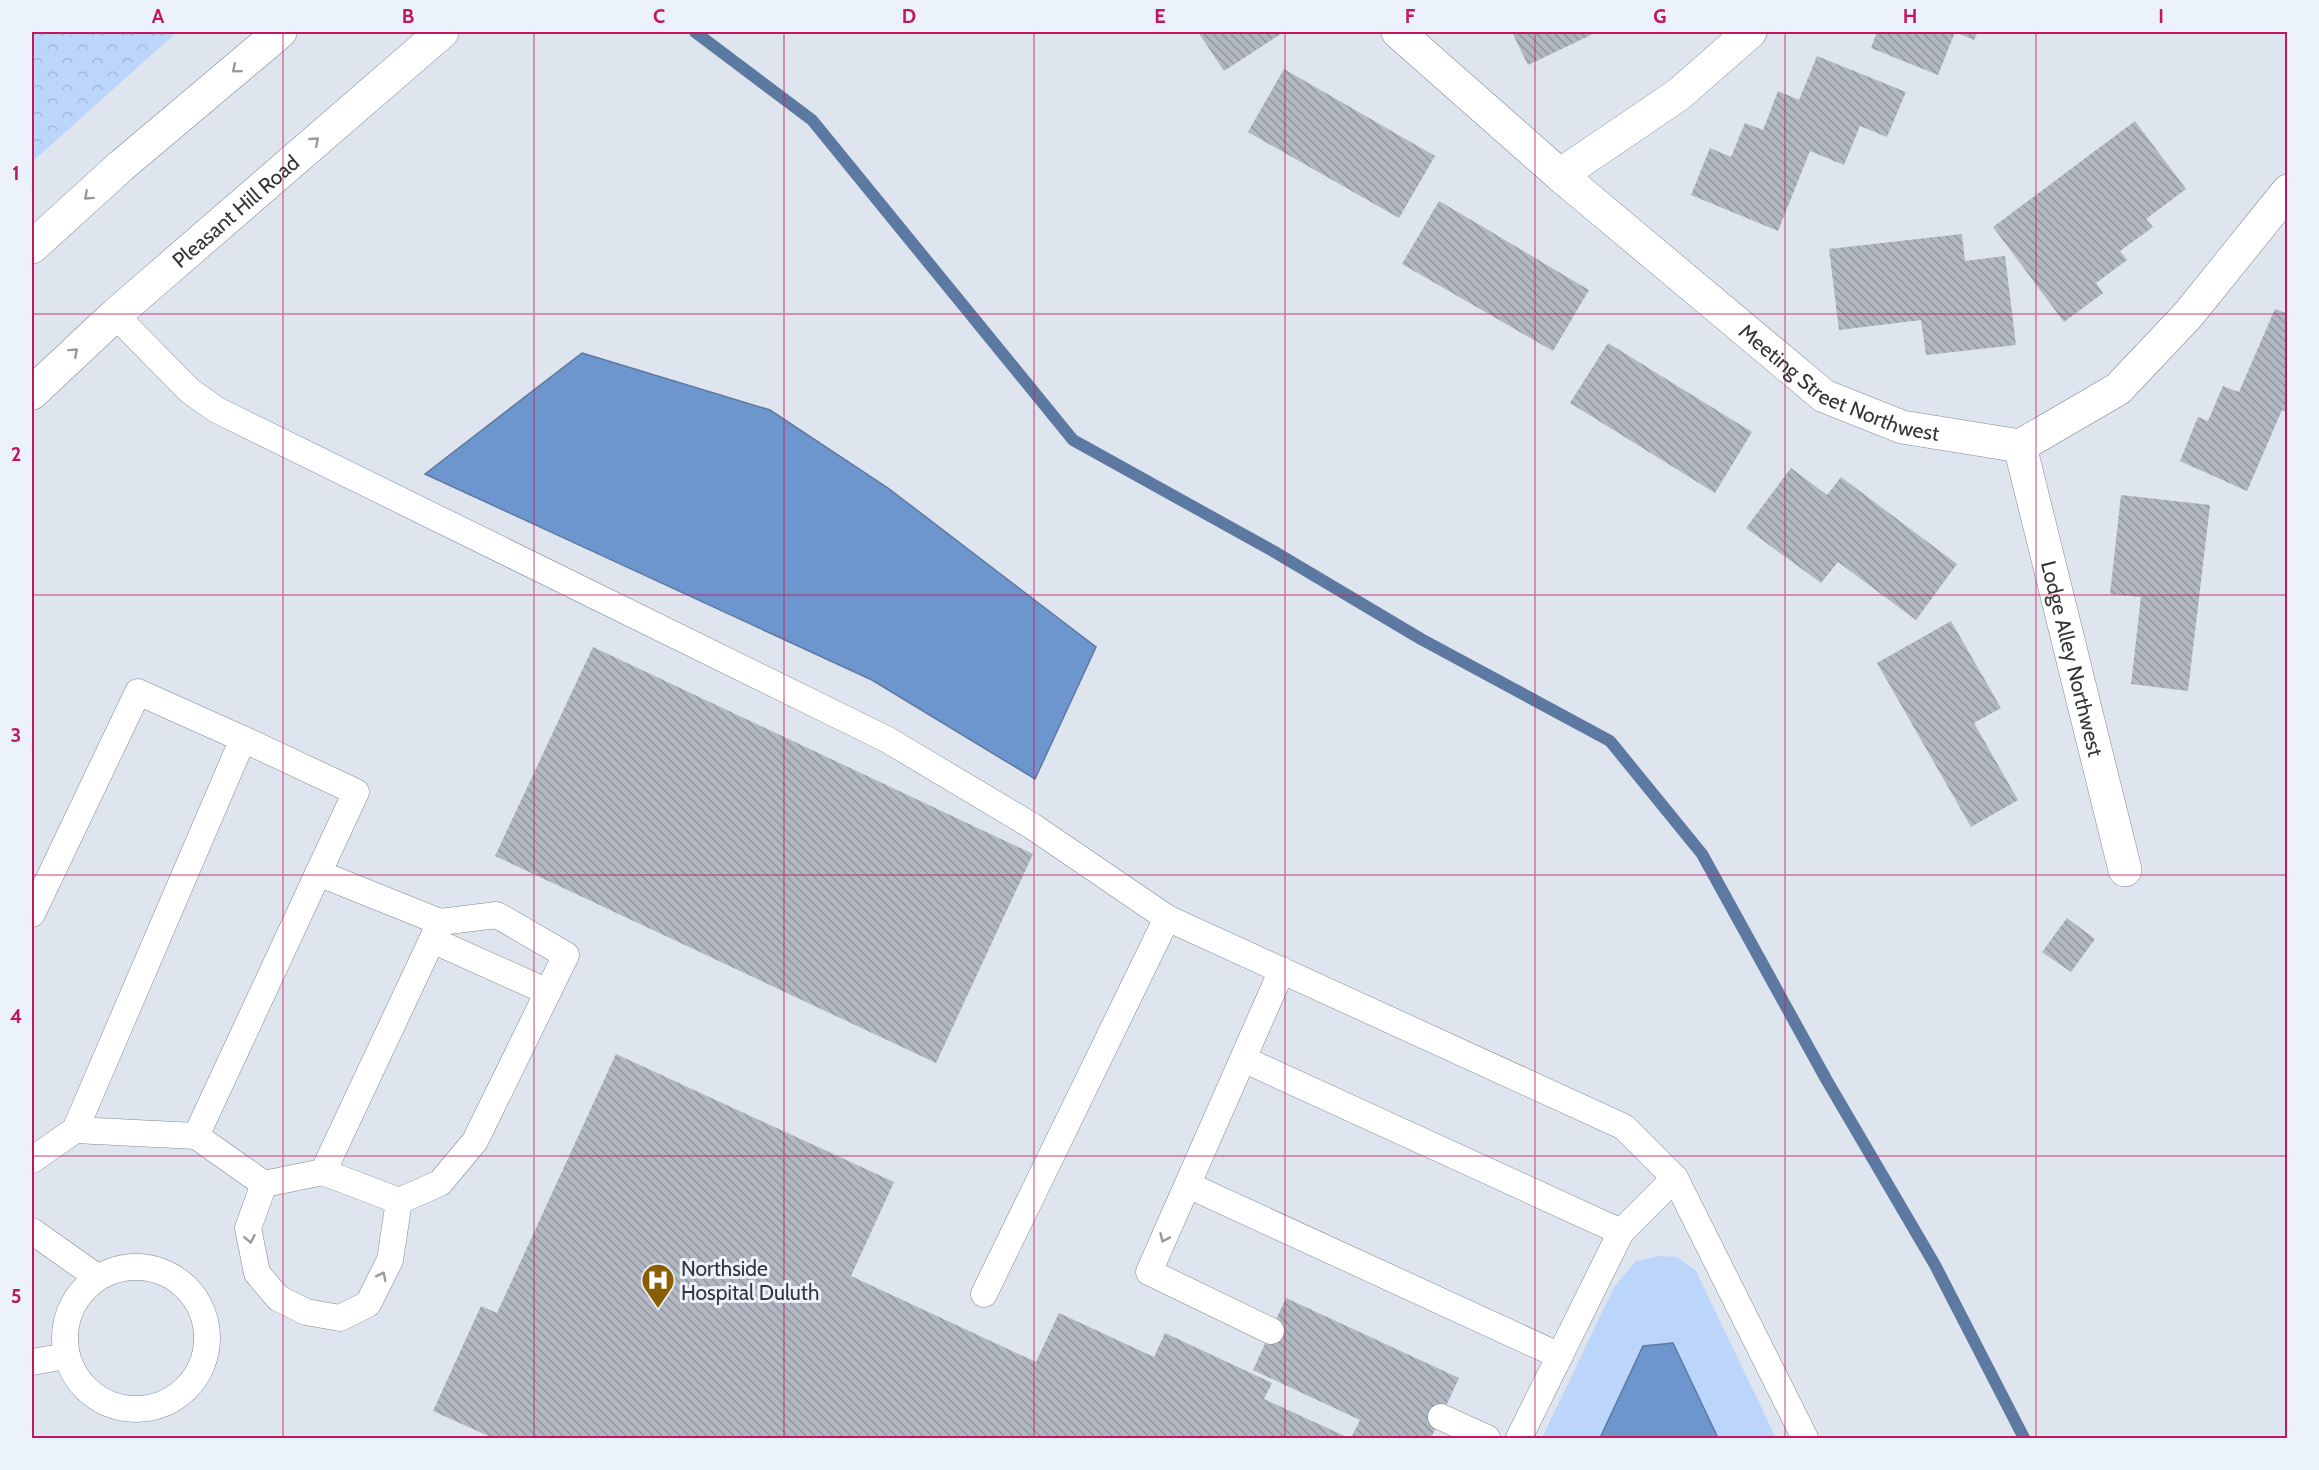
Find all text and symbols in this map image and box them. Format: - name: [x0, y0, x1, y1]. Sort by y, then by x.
- text: A: [152, 4, 165, 28]
- text: B: [402, 4, 414, 28]
- text: C: [653, 4, 665, 28]
- text: D: [902, 4, 916, 28]
- text: E: [1154, 4, 1166, 28]
- text: F: [1405, 4, 1416, 28]
- text: G: [1653, 4, 1667, 28]
- text: H: [1903, 4, 1917, 28]
- text: I: [2158, 4, 2164, 28]
- one-way arrow: [232, 62, 243, 73]
- one-way arrow: [309, 137, 319, 148]
- street label: Pleasant Hill Road: [167, 149, 304, 272]
- text: 1: [12, 161, 20, 185]
- one-way arrow: [84, 189, 94, 200]
- street label: Meeting Street Northwest: [1734, 318, 1941, 445]
- one-way arrow: [67, 348, 78, 359]
- text: 2: [11, 442, 21, 466]
- street label: Lodge Alley Northwest: [2036, 558, 2109, 759]
- text: 3: [11, 723, 21, 747]
- text: 4: [10, 1004, 22, 1028]
- one-way arrow: [1159, 1232, 1171, 1243]
- one-way arrow: [243, 1234, 256, 1244]
- place label: Northside Hospital Duluth: [681, 1256, 819, 1305]
- hospital icon: Northside Hospital Duluth: [640, 1262, 676, 1309]
- one-way arrow: [374, 1271, 386, 1282]
- text: 5: [11, 1284, 21, 1308]

